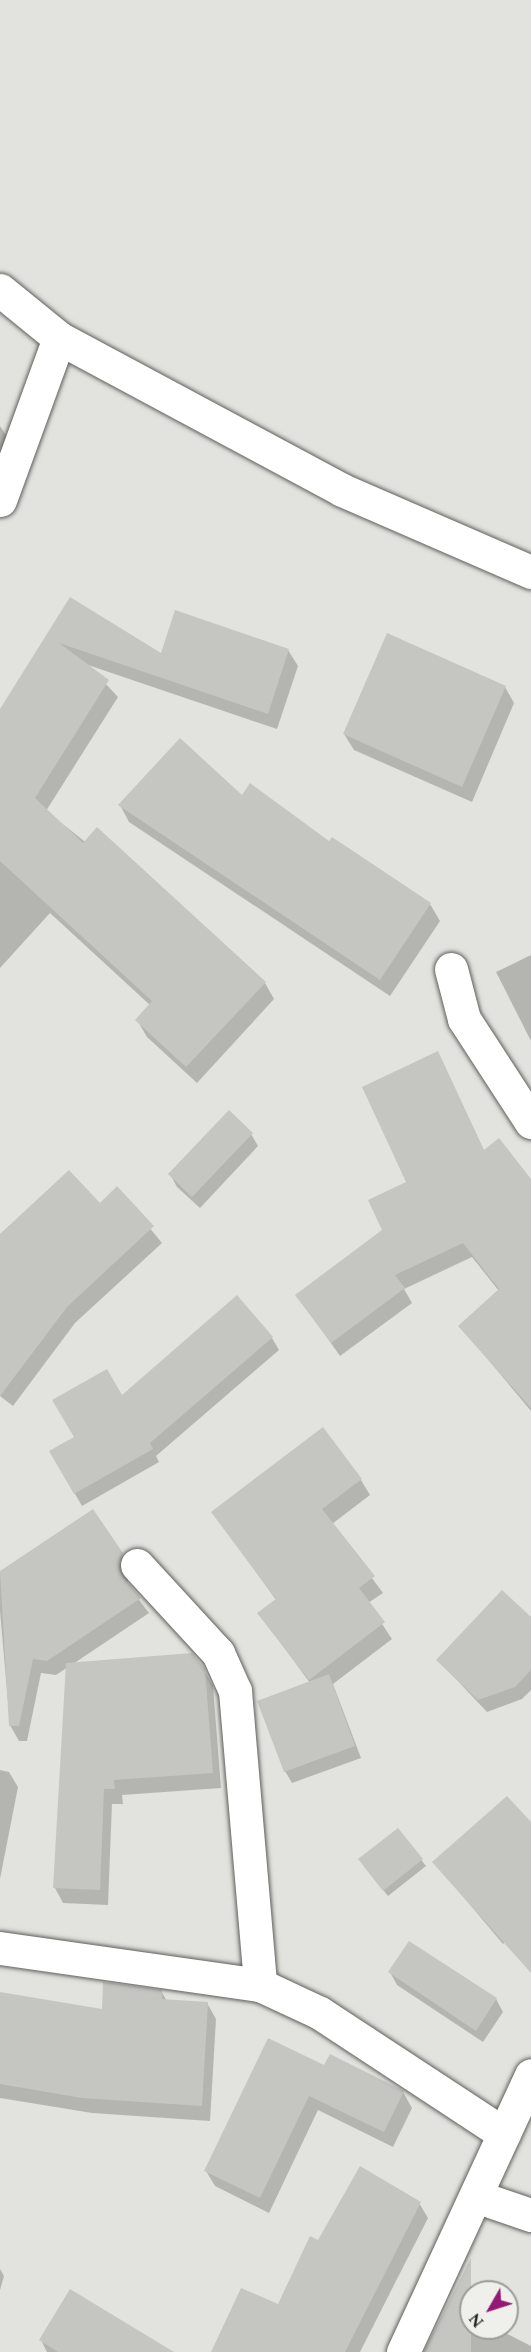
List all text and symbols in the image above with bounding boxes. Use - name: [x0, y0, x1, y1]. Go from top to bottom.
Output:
- north arrow: [459, 2280, 519, 2340]
- text: N: [463, 2307, 490, 2333]

